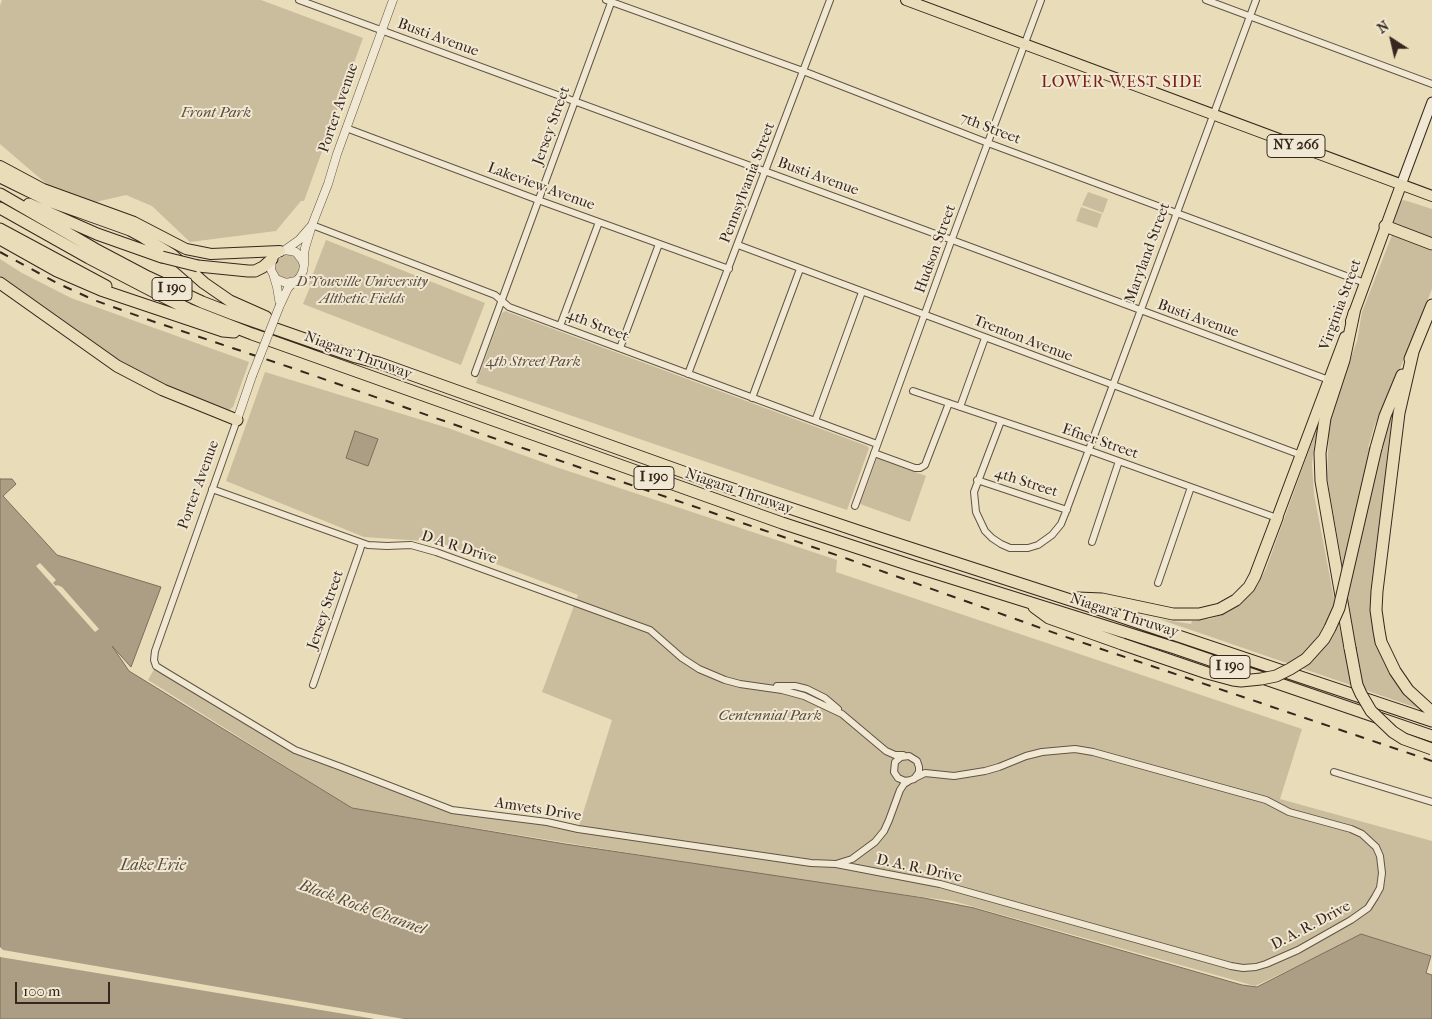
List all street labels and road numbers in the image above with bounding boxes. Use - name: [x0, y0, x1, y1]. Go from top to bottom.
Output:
- street label: Busti Avenue: [395, 15, 481, 61]
- street label: Porter Avenue: [315, 61, 363, 155]
- street label: Jersey Street: [529, 84, 575, 168]
- street label: 7th Street: [957, 109, 1023, 149]
- street label: Pennsylvania Street: [717, 120, 779, 246]
- road number: NY 266: [1267, 134, 1325, 158]
- street label: Busti Avenue: [775, 154, 861, 200]
- street label: Lakeview Avenue: [485, 159, 597, 215]
- street label: Maryland Street: [1121, 200, 1175, 306]
- street label: Hudson Street: [912, 202, 960, 296]
- street label: Virginia Street: [1316, 257, 1366, 353]
- road number: I 190: [152, 278, 192, 300]
- street label: Busti Avenue: [1155, 296, 1241, 342]
- street label: 4th Street: [563, 306, 631, 346]
- street label: Trenton Avenue: [971, 312, 1075, 366]
- street label: Niagara Thruway: [302, 328, 414, 384]
- street label: Efner Street: [1060, 421, 1140, 463]
- street label: Porter Avenue: [175, 438, 223, 532]
- street label: 4th Street: [992, 464, 1060, 502]
- street label: Niagara Thruway: [682, 465, 796, 519]
- road number: I 190: [634, 466, 674, 489]
- street label: D A R Drive: [419, 527, 499, 569]
- street label: Jersey Street: [304, 568, 348, 652]
- street label: Niagara Thruway: [1067, 590, 1181, 642]
- road number: I 190: [1210, 656, 1250, 679]
- street label: Amvets Drive: [493, 794, 583, 826]
- street label: D. A. R. Drive: [875, 851, 963, 887]
- street label: D. A. R. Drive: [1268, 898, 1354, 954]

